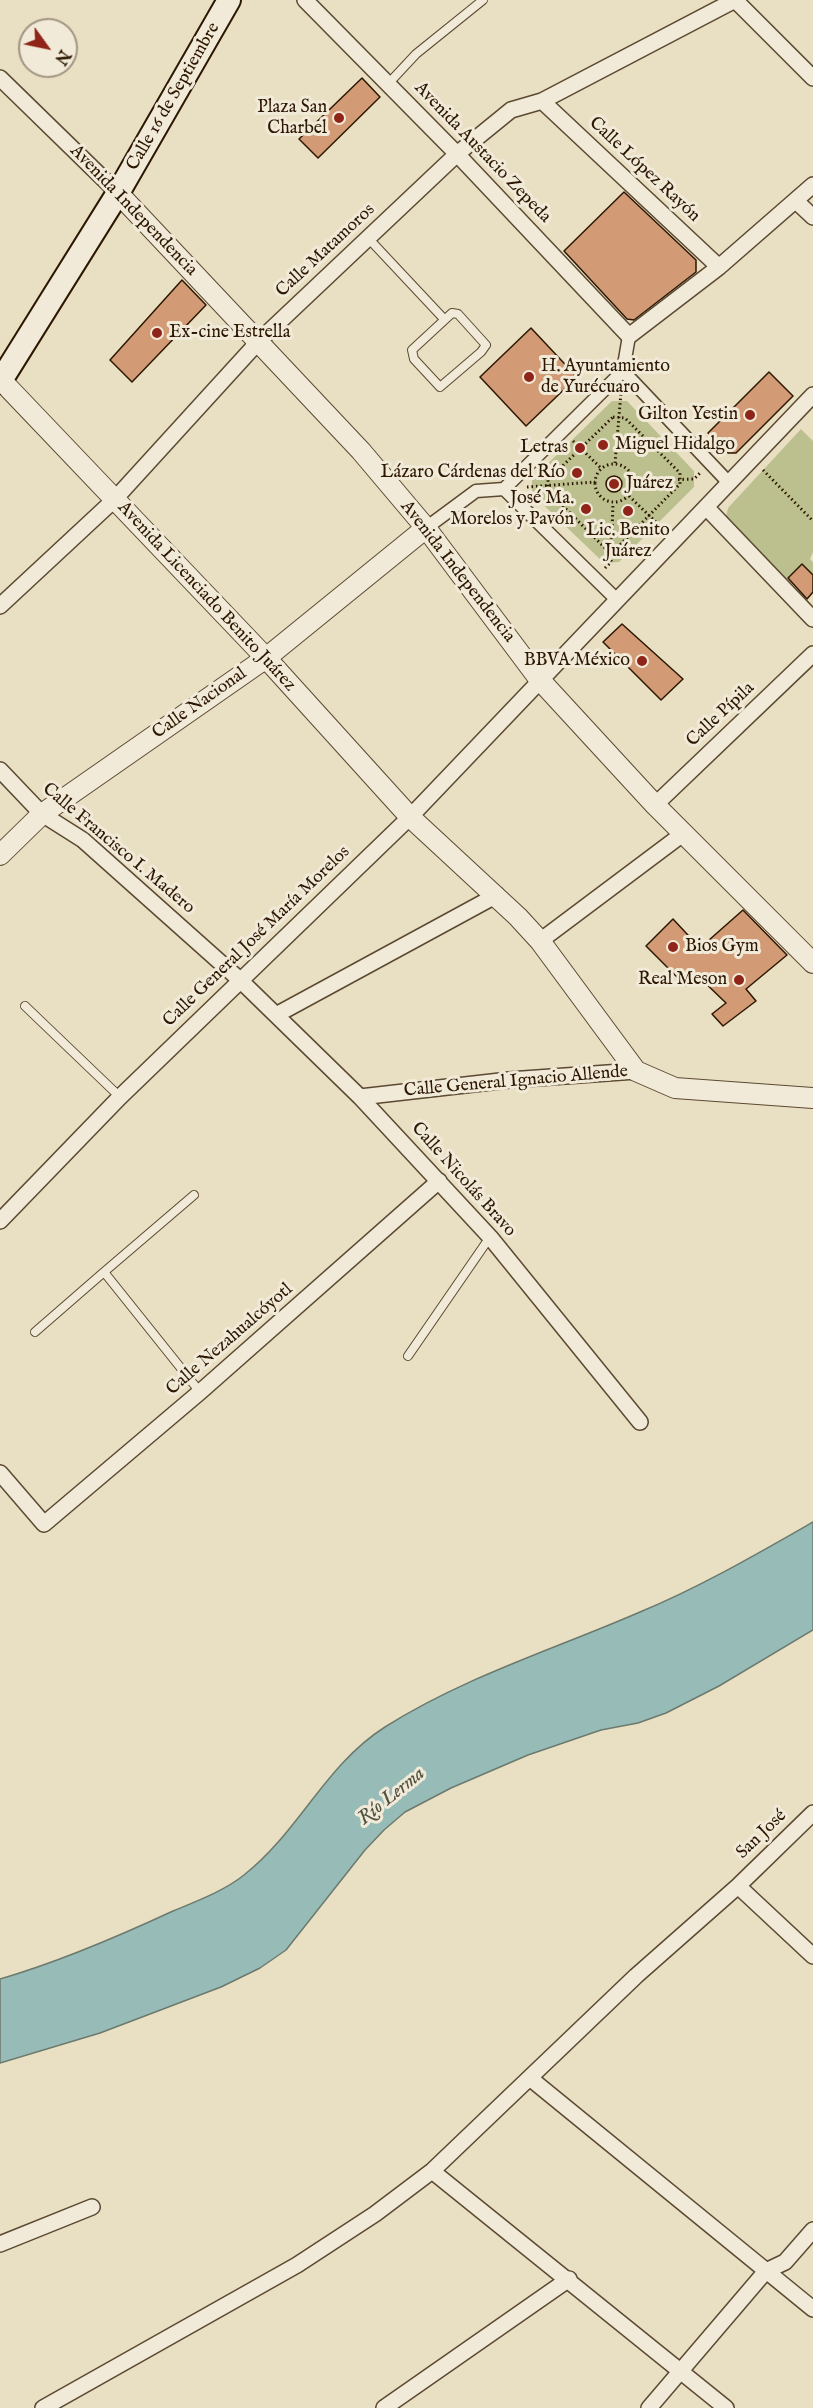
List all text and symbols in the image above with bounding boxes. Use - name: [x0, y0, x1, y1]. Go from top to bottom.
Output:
- north arrow: [18, 18, 78, 78]
- street label: Calle 16 de Septiembre: [123, 19, 225, 175]
- text: N: [49, 45, 74, 68]
- street label: Avenida Austacio Zepeda: [409, 78, 555, 228]
- place label: Plaza San Charbel: [257, 97, 327, 140]
- marker: Plaza San Charbel: [332, 111, 346, 125]
- street label: Calle López Rayón: [584, 113, 704, 227]
- street label: Avenida Independencia: [65, 141, 201, 281]
- street label: Calle Matamoros: [272, 200, 380, 302]
- place label: Ex-cine Estrella: [169, 322, 290, 344]
- marker: Ex-cine Estrella: [150, 326, 164, 340]
- place label: H. Ayuntamiento de Yurécuaro: [541, 356, 670, 398]
- marker: H. Ayuntamiento de Yurécuaro: [522, 370, 536, 384]
- place label: Gilton Yestin: [638, 404, 738, 426]
- marker: Gilton Yestin: [743, 408, 757, 422]
- place label: Miguel Hidalgo: [615, 434, 735, 456]
- place label: Letras: [520, 437, 568, 459]
- marker: Miguel Hidalgo: [596, 438, 610, 452]
- marker: Letras: [573, 441, 587, 455]
- place label: Lázaro Cárdenas del Río: [381, 462, 565, 484]
- marker: Lázaro Cárdenas del Río: [570, 466, 584, 480]
- place label: Juárez: [626, 473, 673, 495]
- marker: Juárez: [607, 477, 621, 491]
- place label: José Ma. Morelos y Pavón: [450, 488, 574, 530]
- street label: Avenida Independencia: [395, 497, 519, 647]
- street label: Avenida Licenciado Benito Juárez: [112, 498, 300, 696]
- marker: José Ma. Morelos y Pavón: [579, 502, 593, 516]
- marker: Lic. Benito Juárez: [621, 504, 635, 518]
- place label: Lic. Benito Juárez: [586, 520, 670, 562]
- place label: BBVA México: [524, 650, 630, 672]
- marker: BBVA México: [635, 654, 649, 668]
- street label: Calle Nacional: [149, 664, 251, 744]
- street label: Calle Pípila: [683, 678, 759, 752]
- street label: Calle Francisco I. Madero: [37, 779, 199, 919]
- street label: Calle General José María Morelos: [159, 842, 355, 1032]
- place label: Bios Gym: [685, 936, 759, 958]
- marker: Bios Gym: [666, 940, 680, 954]
- place label: Real Meson: [638, 969, 727, 991]
- marker: Real Meson: [732, 973, 746, 987]
- street label: Calle General Ignacio Allende: [403, 1061, 629, 1103]
- street label: Calle Nicolás Bravo: [406, 1118, 520, 1242]
- street label: Calle Nezahualcóyotl: [162, 1279, 298, 1401]
- water label: Río Lerma: [354, 1763, 430, 1831]
- street label: San José: [732, 1806, 792, 1864]

